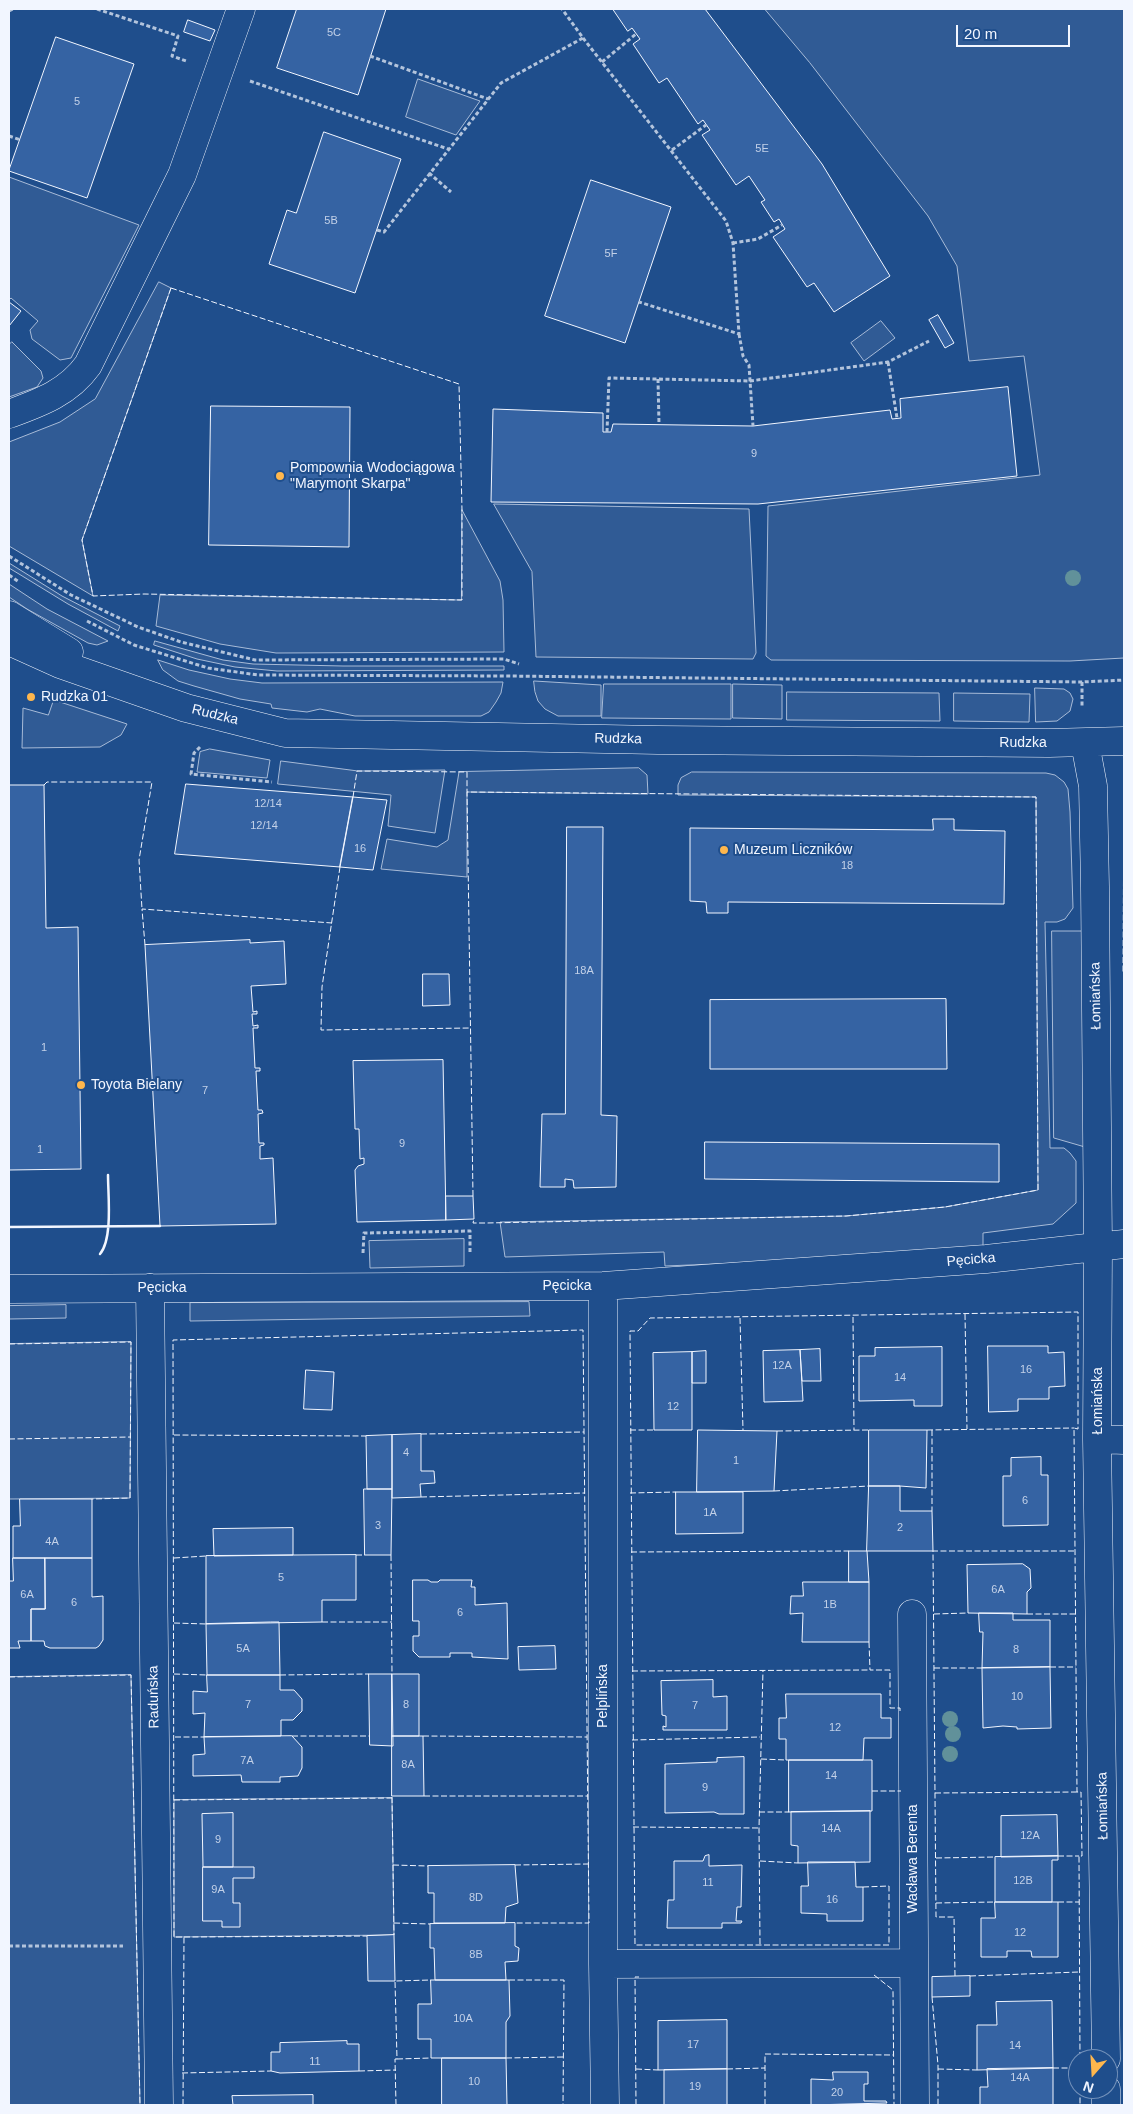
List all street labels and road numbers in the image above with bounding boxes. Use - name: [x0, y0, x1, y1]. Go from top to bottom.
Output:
- street label: Rudzka: [190, 701, 240, 729]
- street label: Rudzka: [594, 730, 642, 748]
- street label: Rudzka: [999, 735, 1047, 751]
- street label: Łomiańska: [1087, 962, 1105, 1030]
- street label: Pęcicka: [946, 1249, 996, 1271]
- street label: Pęcicka: [542, 1278, 592, 1294]
- street label: Pęcicka: [137, 1280, 187, 1296]
- street label: Łomiańska: [1090, 1367, 1106, 1435]
- street label: Pelplińska: [595, 1664, 611, 1728]
- street label: Raduńska: [145, 1665, 163, 1729]
- street label: Łomiańska: [1094, 1772, 1112, 1840]
- street label: Wacława Berenta: [905, 1804, 921, 1914]

